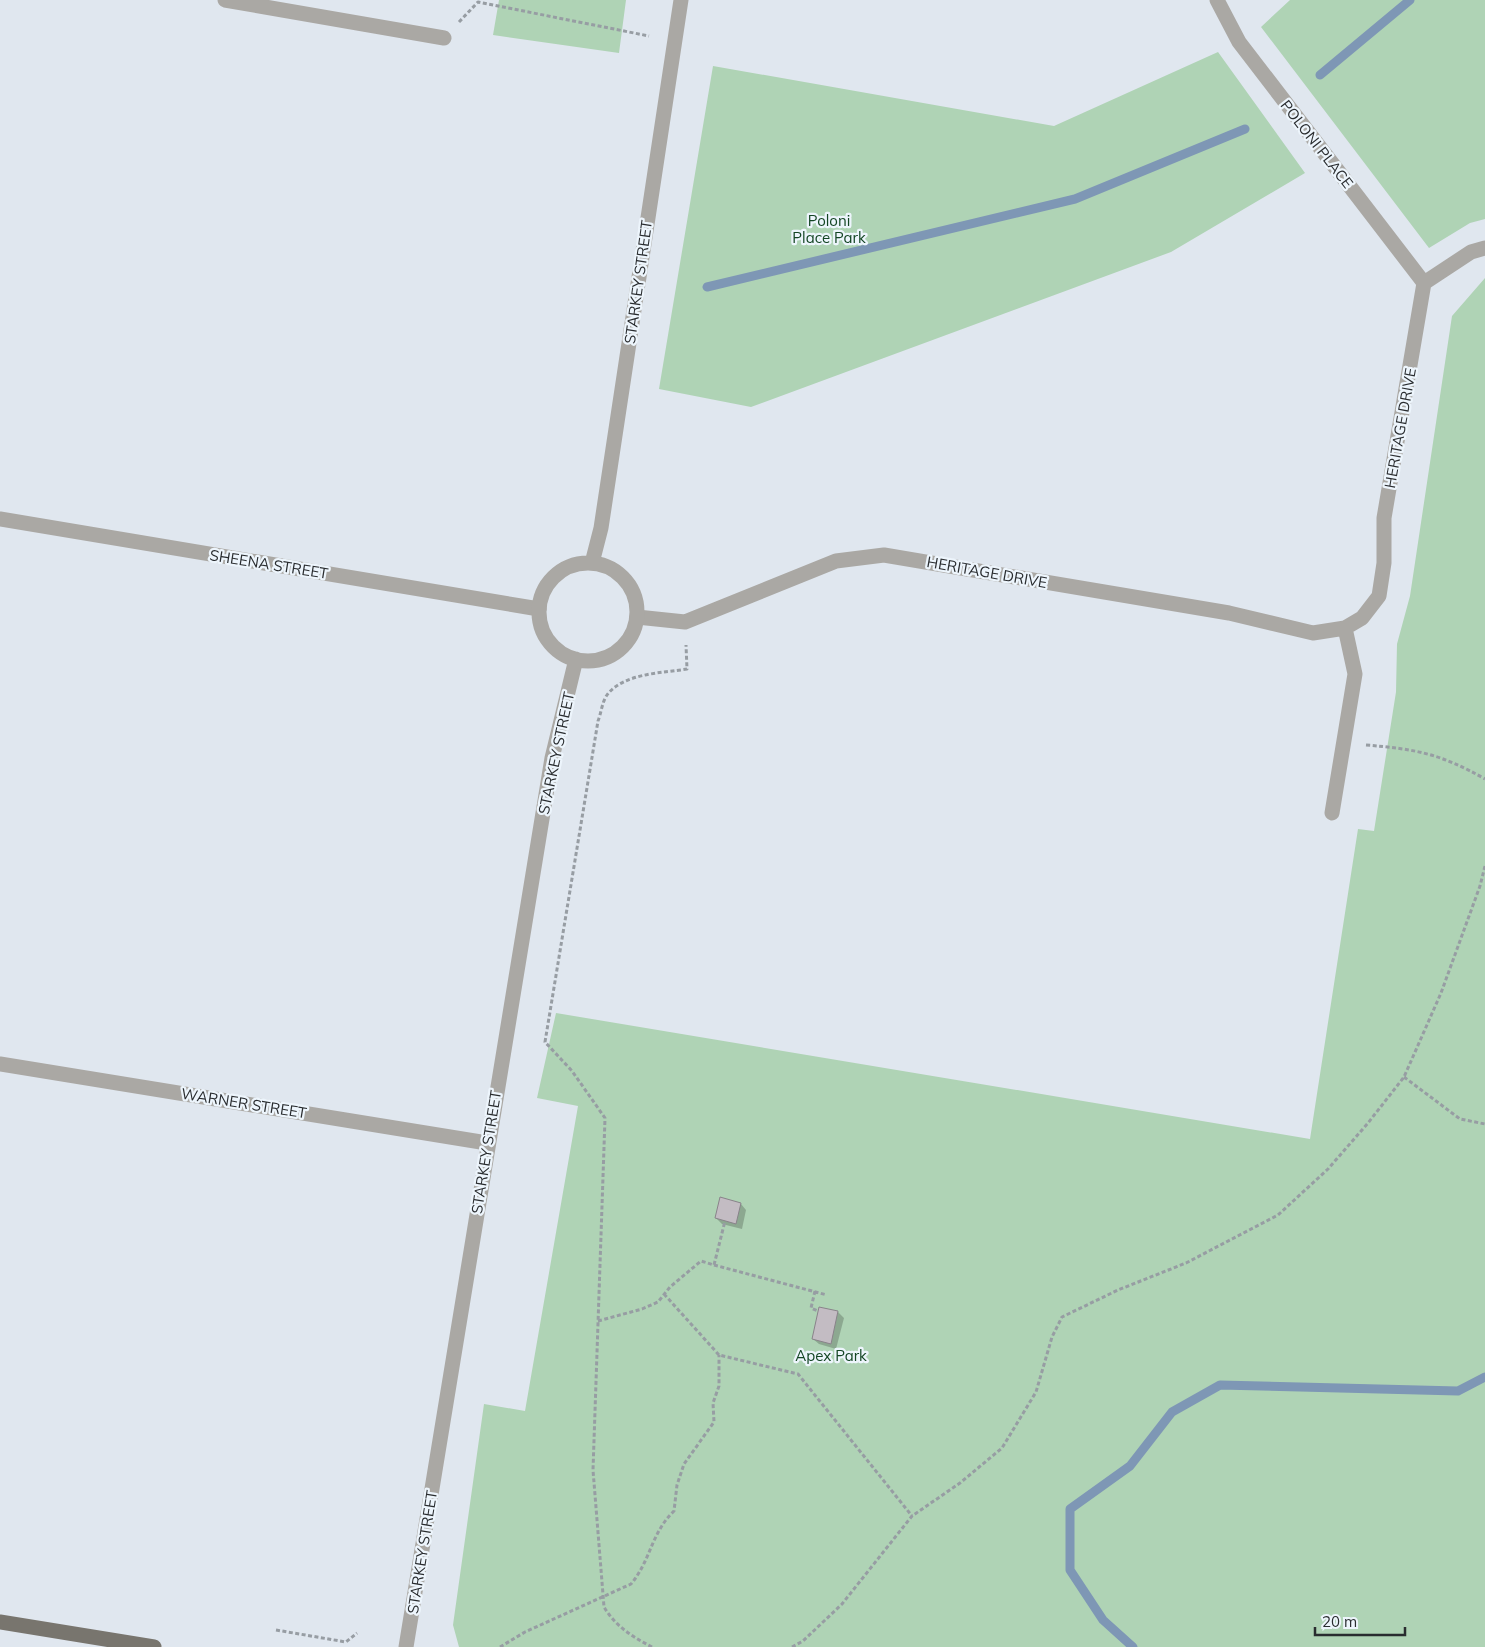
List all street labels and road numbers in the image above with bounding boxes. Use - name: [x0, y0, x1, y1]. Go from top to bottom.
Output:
- street label: POLONI PLACE: [1277, 96, 1358, 192]
- street label: STARKEY STREET: [620, 219, 656, 345]
- street label: HERITAGE DRIVE: [1380, 366, 1420, 490]
- street label: SHEENA STREET: [208, 545, 330, 583]
- street label: HERITAGE DRIVE: [925, 552, 1049, 592]
- street label: STARKEY STREET: [534, 690, 578, 816]
- street label: WARNER STREET: [180, 1084, 308, 1122]
- street label: STARKEY STREET: [467, 1089, 505, 1215]
- street label: STARKEY STREET: [403, 1489, 441, 1615]

